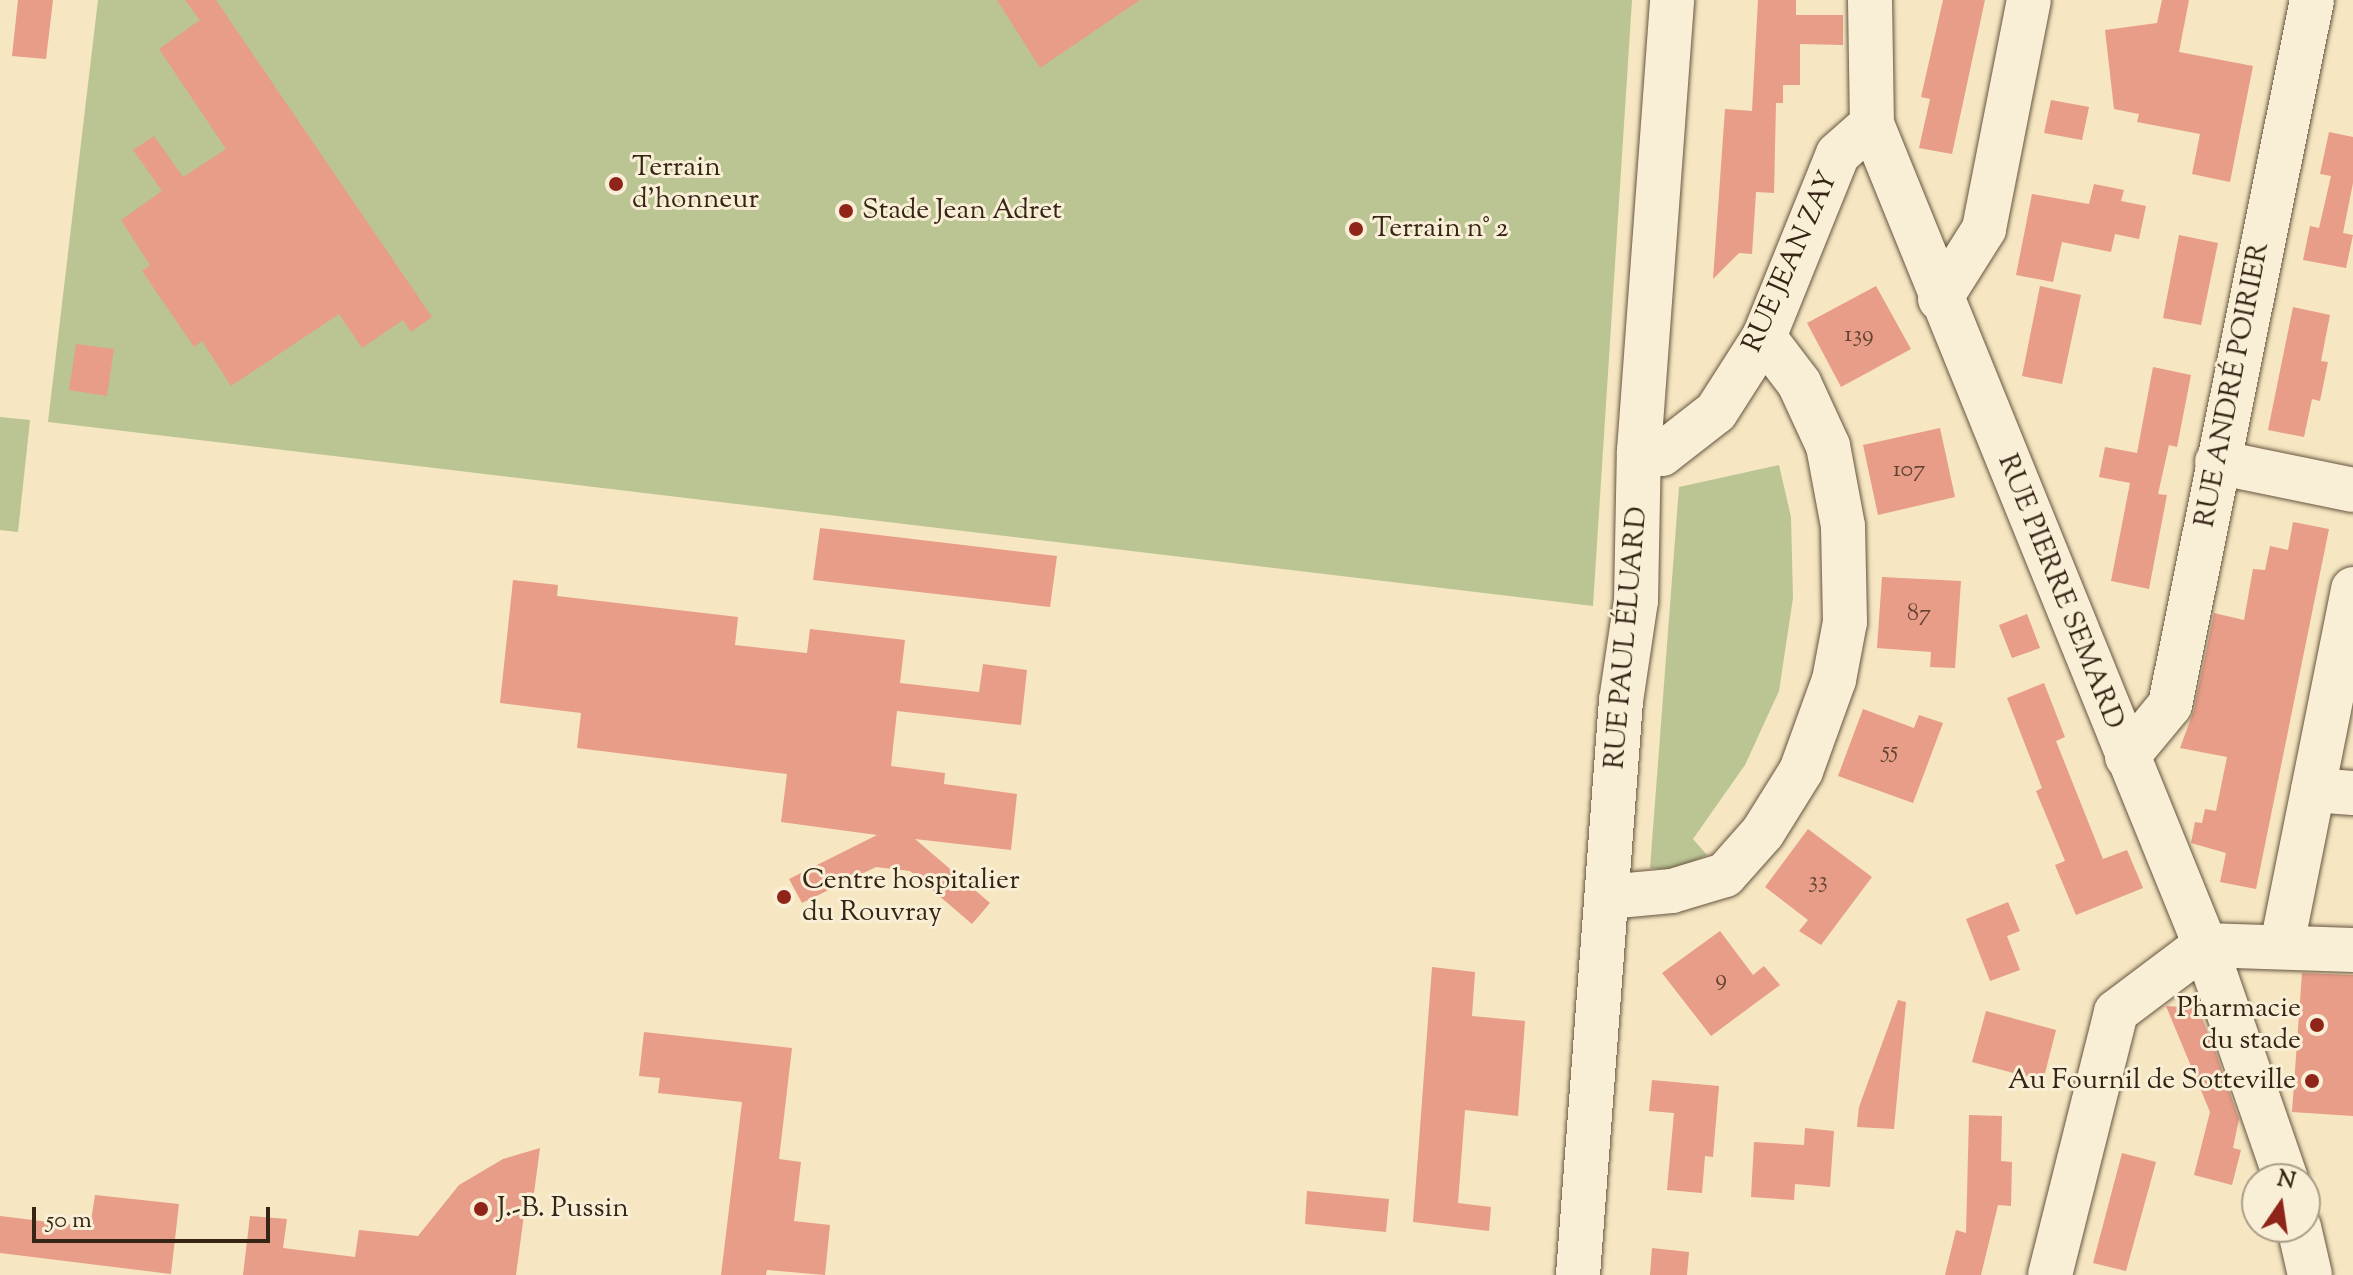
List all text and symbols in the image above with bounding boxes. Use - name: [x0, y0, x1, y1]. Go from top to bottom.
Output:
- place label: Terrain d'honneur: [632, 151, 759, 217]
- street label: RUE JEAN ZAY: [1736, 166, 1846, 358]
- marker: Terrain d'honneur: [607, 175, 625, 193]
- place label: Stade Jean Adret: [862, 194, 1062, 228]
- marker: Stade Jean Adret: [837, 202, 855, 220]
- place label: Terrain n° 2: [1372, 212, 1509, 246]
- marker: Terrain n° 2: [1347, 220, 1365, 238]
- street label: RUE ANDRÉ POIRIER: [2189, 240, 2277, 530]
- house number: 139: [1844, 322, 1874, 350]
- street label: RUE PIERRE SEMARD: [1989, 450, 2131, 734]
- house number: 107: [1893, 457, 1925, 485]
- street label: RUE PAUL ÉLUARD: [1599, 505, 1655, 771]
- house number: 87: [1907, 601, 1931, 629]
- house number: 55: [1882, 738, 1898, 766]
- place label: Centre hospitalier du Rouvray: [802, 864, 1020, 930]
- house number: 33: [1808, 868, 1828, 896]
- marker: Centre hospitalier du Rouvray: [773, 886, 795, 908]
- house number: 9: [1715, 966, 1727, 994]
- place label: Pharmacie du stade: [2177, 992, 2301, 1058]
- marker: Pharmacie du stade: [2308, 1016, 2326, 1034]
- place label: Au Fournil de Sotteville: [2008, 1064, 2296, 1098]
- marker: Au Fournil de Sotteville: [2303, 1072, 2321, 1090]
- north arrow: [2241, 1163, 2321, 1243]
- text: N: [2274, 1164, 2298, 1199]
- scale bar: [36, 1191, 274, 1241]
- place label: J.-B. Pussin: [497, 1192, 629, 1226]
- marker: J.-B. Pussin: [472, 1200, 490, 1218]
- text: 50 m: [46, 1204, 92, 1238]

